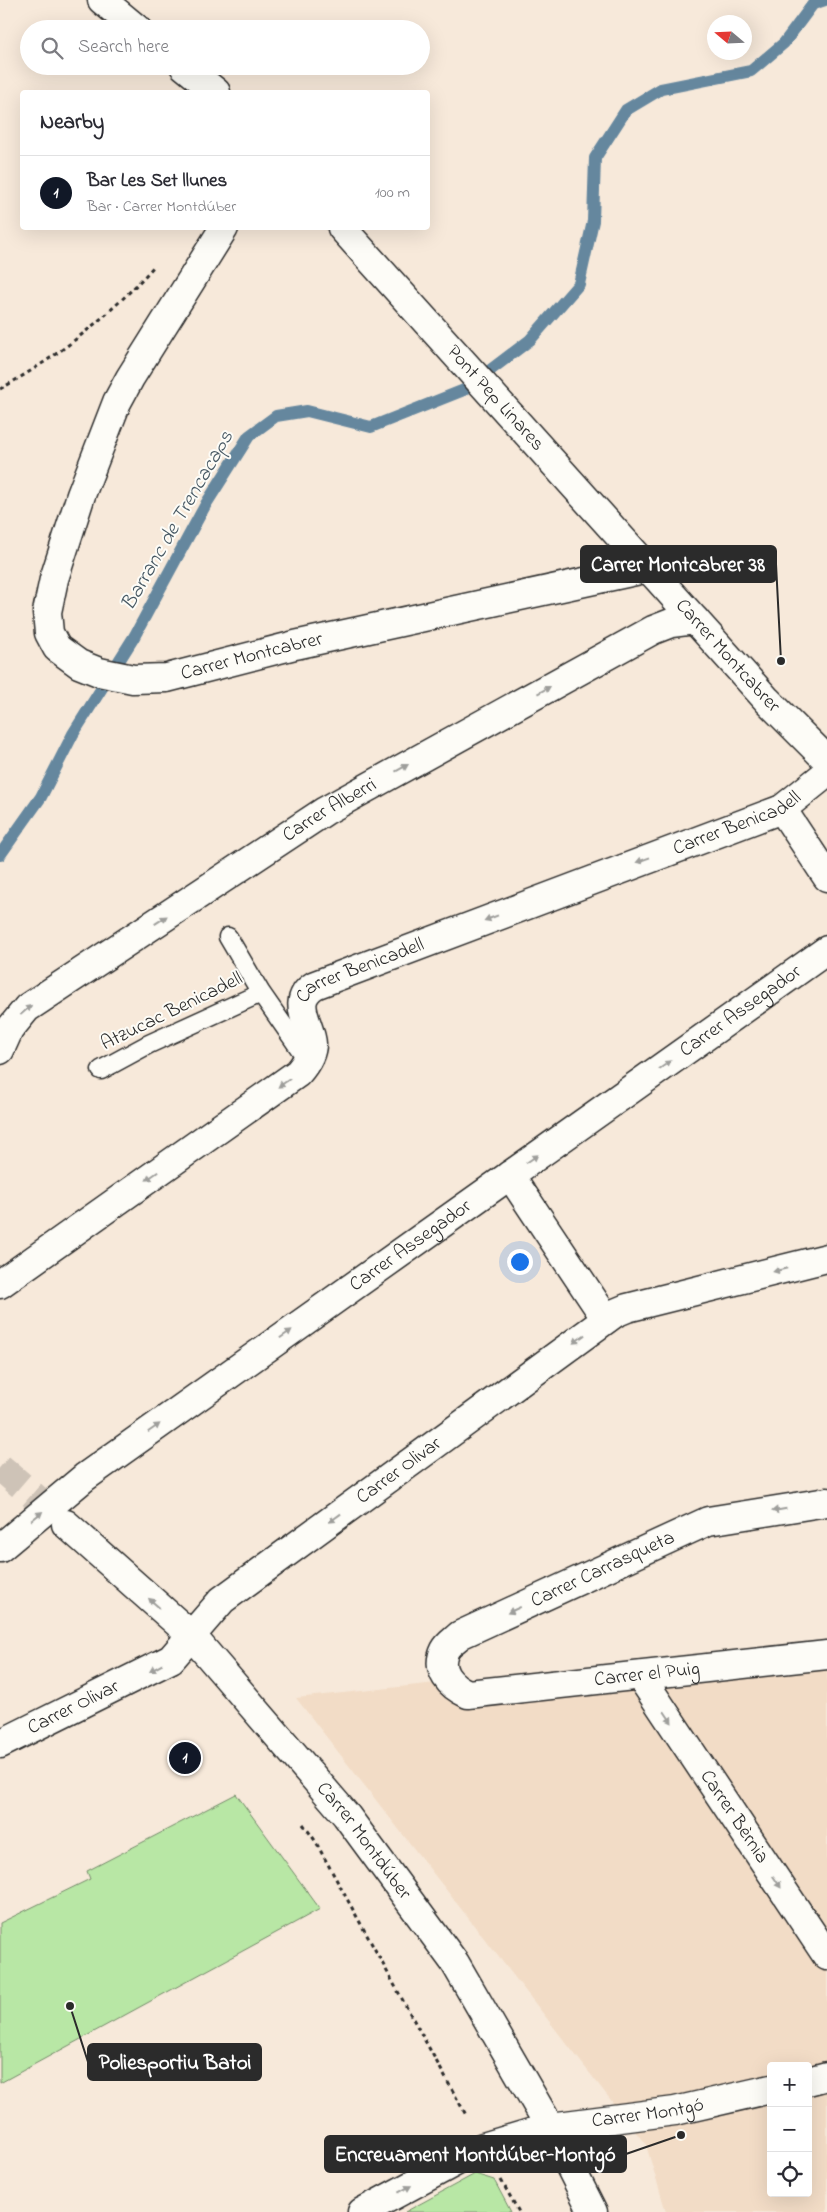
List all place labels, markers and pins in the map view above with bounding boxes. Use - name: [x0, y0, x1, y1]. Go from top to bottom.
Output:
- callout: Carrer Montcabrer 38: [581, 546, 776, 582]
- pin: 1: [169, 1739, 201, 1777]
- callout: Poliesportiu Batoi: [88, 2044, 261, 2080]
- callout: Encreuament Montdúber-Montgó: [325, 2136, 626, 2172]

